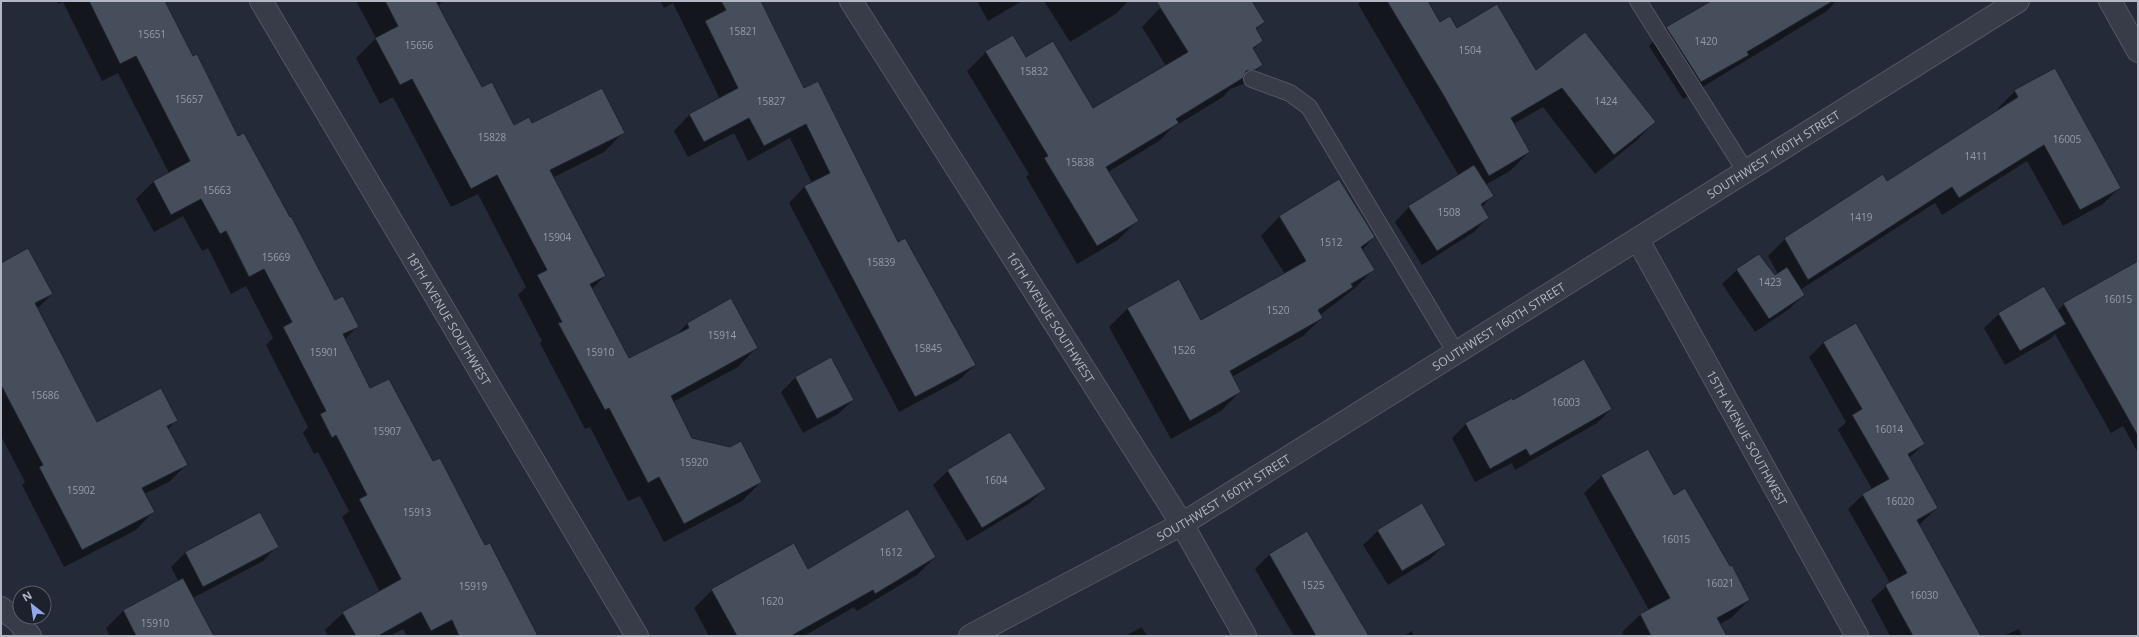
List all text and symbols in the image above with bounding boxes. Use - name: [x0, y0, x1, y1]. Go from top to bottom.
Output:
- house number: 15821: [729, 24, 757, 38]
- house number: 15651: [138, 27, 166, 41]
- house number: 1420: [1695, 34, 1718, 48]
- house number: 15656: [405, 38, 434, 52]
- house number: 1504: [1459, 43, 1482, 57]
- house number: 15832: [1020, 64, 1049, 78]
- house number: 15657: [175, 92, 204, 106]
- house number: 15827: [757, 94, 786, 108]
- house number: 1424: [1595, 94, 1618, 108]
- street label: SOUTHWEST 160TH STREET: [1703, 106, 1843, 202]
- house number: 15828: [478, 130, 507, 144]
- house number: 16005: [2053, 132, 2082, 146]
- house number: 1411: [1965, 149, 1987, 163]
- house number: 15838: [1066, 155, 1095, 169]
- house number: 15663: [203, 183, 232, 197]
- house number: 1508: [1438, 205, 1461, 219]
- house number: 1419: [1850, 210, 1873, 224]
- house number: 15904: [543, 230, 572, 244]
- house number: 1512: [1320, 235, 1343, 249]
- street label: 16TH AVENUE SOUTHWEST: [1003, 248, 1099, 386]
- street label: 18TH AVENUE SOUTHWEST: [403, 249, 495, 389]
- house number: 15669: [262, 250, 291, 264]
- house number: 15839: [867, 255, 896, 269]
- house number: 1423: [1759, 275, 1782, 289]
- street label: SOUTHWEST 160TH STREET: [1429, 278, 1569, 374]
- house number: 16015: [2104, 292, 2133, 306]
- house number: 1520: [1267, 303, 1290, 317]
- house number: 15914: [708, 328, 737, 342]
- house number: 15845: [914, 341, 943, 355]
- house number: 1526: [1173, 343, 1196, 357]
- house number: 15901: [310, 345, 338, 359]
- house number: 15910: [586, 345, 615, 359]
- street label: 15TH AVENUE SOUTHWEST: [1703, 367, 1792, 509]
- house number: 15686: [31, 388, 60, 402]
- house number: 16003: [1552, 395, 1581, 409]
- house number: 16014: [1875, 422, 1904, 436]
- house number: 15907: [373, 424, 402, 438]
- street label: SOUTHWEST 160TH STREET: [1153, 450, 1294, 544]
- house number: 15920: [680, 455, 709, 469]
- house number: 1604: [985, 473, 1008, 487]
- house number: 15902: [67, 483, 96, 497]
- house number: 16020: [1886, 494, 1915, 508]
- house number: 15913: [403, 505, 432, 519]
- house number: 16015: [1662, 532, 1691, 546]
- house number: 1612: [880, 545, 903, 559]
- house number: 16021: [1706, 576, 1734, 590]
- house number: 1525: [1302, 578, 1325, 592]
- house number: 15919: [459, 579, 488, 593]
- north arrow: [12, 585, 52, 625]
- text: N: [19, 587, 34, 605]
- house number: 16030: [1910, 588, 1939, 602]
- house number: 1620: [761, 594, 784, 608]
- house number: 15910: [141, 616, 170, 630]

